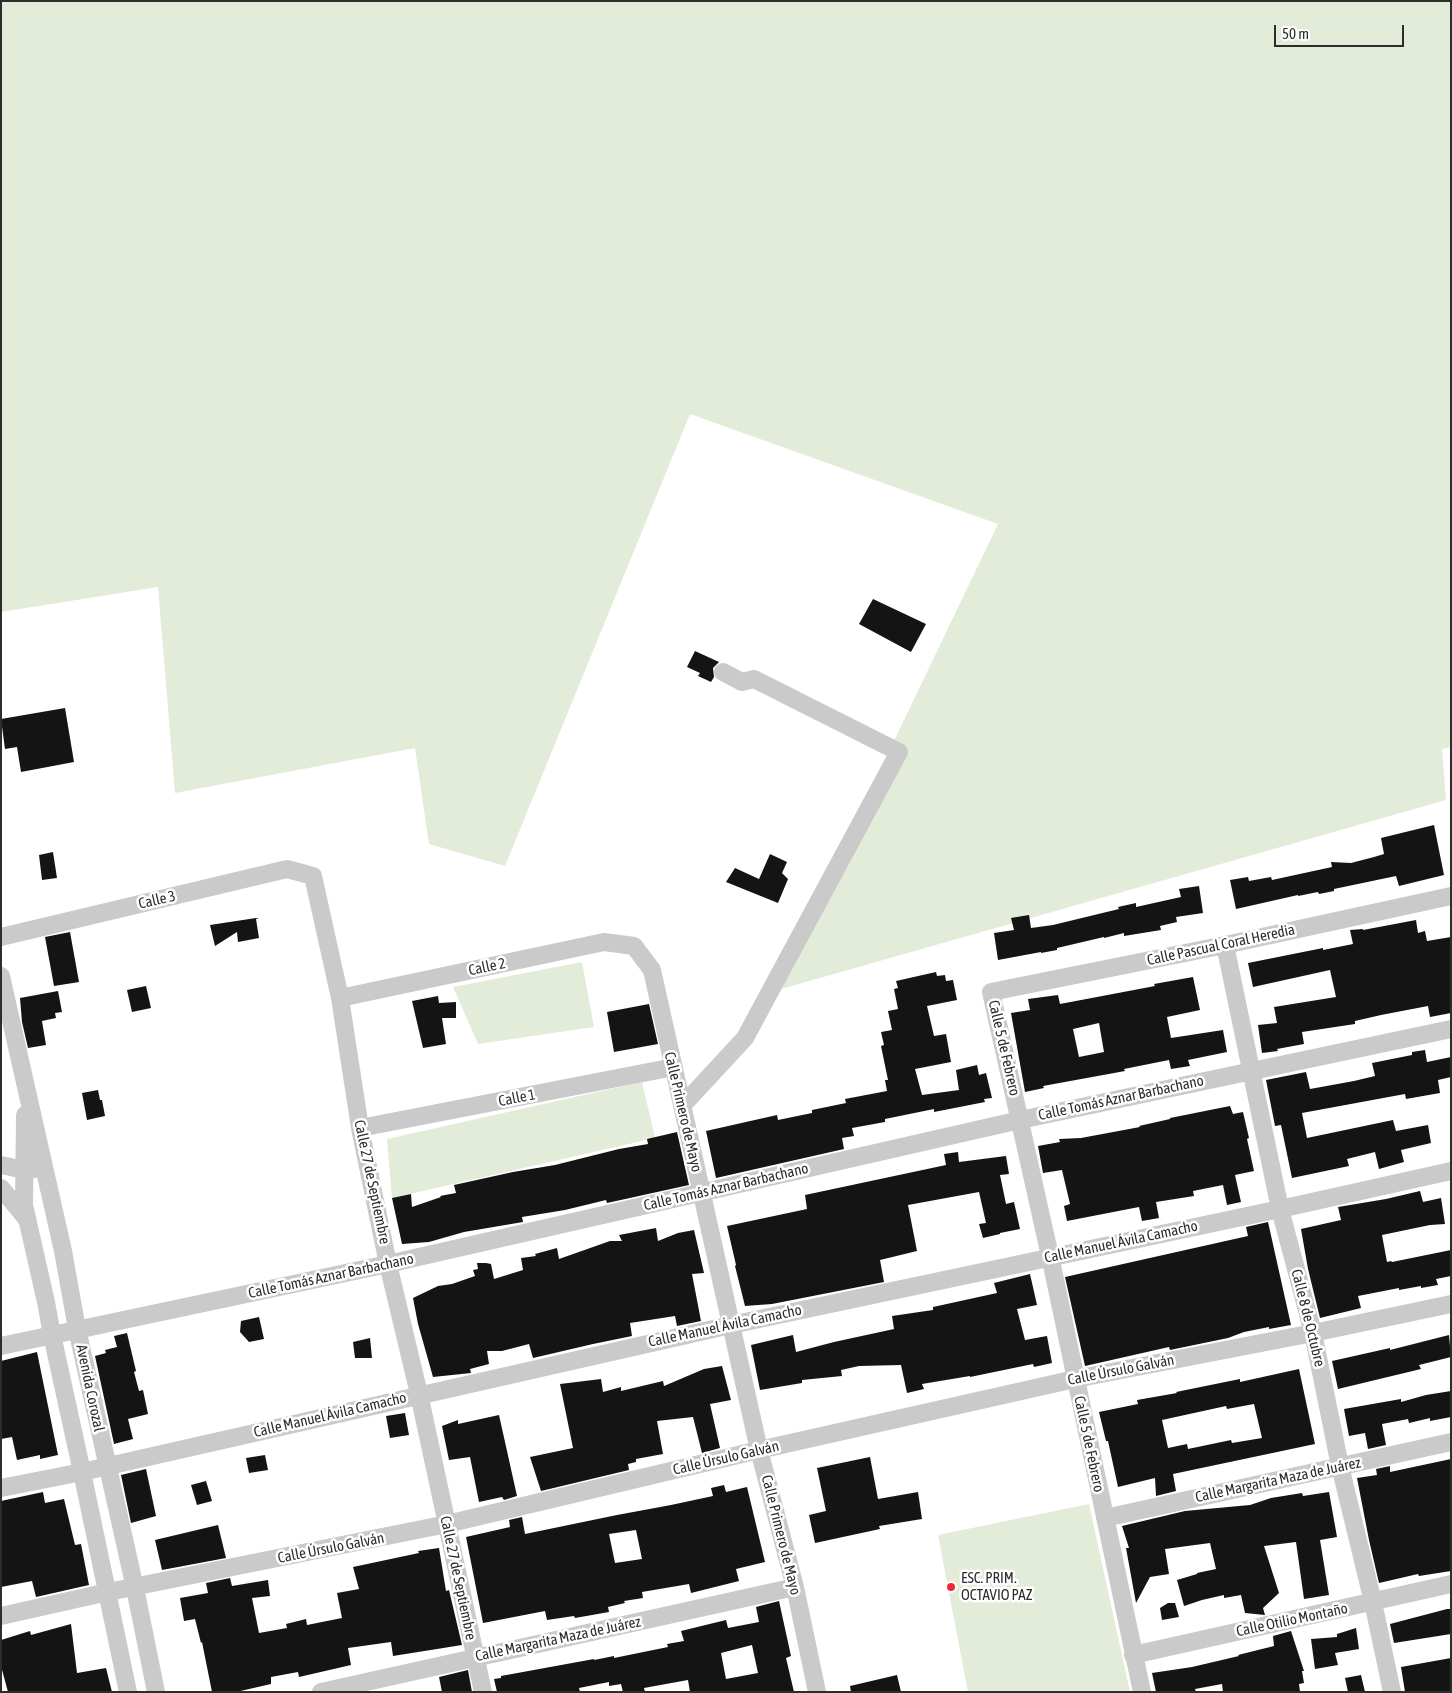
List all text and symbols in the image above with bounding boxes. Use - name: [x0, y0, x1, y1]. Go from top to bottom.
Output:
- scale bar: [1277, 15, 1407, 47]
- text: 50 m: [1282, 25, 1309, 42]
- street label: Calle 3: [137, 887, 177, 913]
- street label: Calle Pascual Coral Heredia: [1145, 921, 1297, 969]
- street label: Calle 2: [467, 954, 507, 980]
- street label: Calle 5 de Febrero: [984, 998, 1024, 1098]
- street label: Calle Primero de Mayo: [660, 1050, 706, 1174]
- street label: Calle Tomás Aznar Barbachano: [1037, 1072, 1205, 1124]
- street label: Calle 1: [497, 1086, 537, 1110]
- street label: Calle 27 de Septiembre: [350, 1118, 394, 1246]
- street label: Calle Tomás Aznar Barbachano: [642, 1159, 810, 1215]
- street label: Calle Manuel Ávila Camacho: [1043, 1217, 1199, 1267]
- street label: Calle Tomás Aznar Barbachano: [247, 1250, 415, 1302]
- street label: Calle 8 de Octubre: [1287, 1267, 1329, 1369]
- street label: Calle Manuel Ávila Camacho: [647, 1301, 803, 1351]
- street label: Avenida Corozal: [72, 1343, 108, 1433]
- street label: Calle Úrsulo Galván: [1066, 1351, 1176, 1389]
- street label: Calle Manuel Ávila Camacho: [252, 1389, 408, 1441]
- street label: Calle 5 de Febrero: [1070, 1394, 1108, 1494]
- street label: Calle Úrsulo Galván: [671, 1437, 781, 1479]
- street label: Calle Margarita Maza de Juárez: [1194, 1454, 1362, 1506]
- street label: Calle Primero de Mayo: [757, 1473, 805, 1597]
- street label: Calle 27 de Septiembre: [436, 1514, 480, 1642]
- street label: Calle Úrsulo Galván: [276, 1529, 386, 1567]
- place label: ESC. PRIM. OCTAVIO PAZ: [961, 1569, 1032, 1604]
- marker: ESC. PRIM. OCTAVIO PAZ: [945, 1581, 957, 1593]
- street label: Calle Otilio Montaño: [1235, 1599, 1349, 1641]
- street label: Calle Margarita Maza de Juárez: [474, 1613, 642, 1665]

